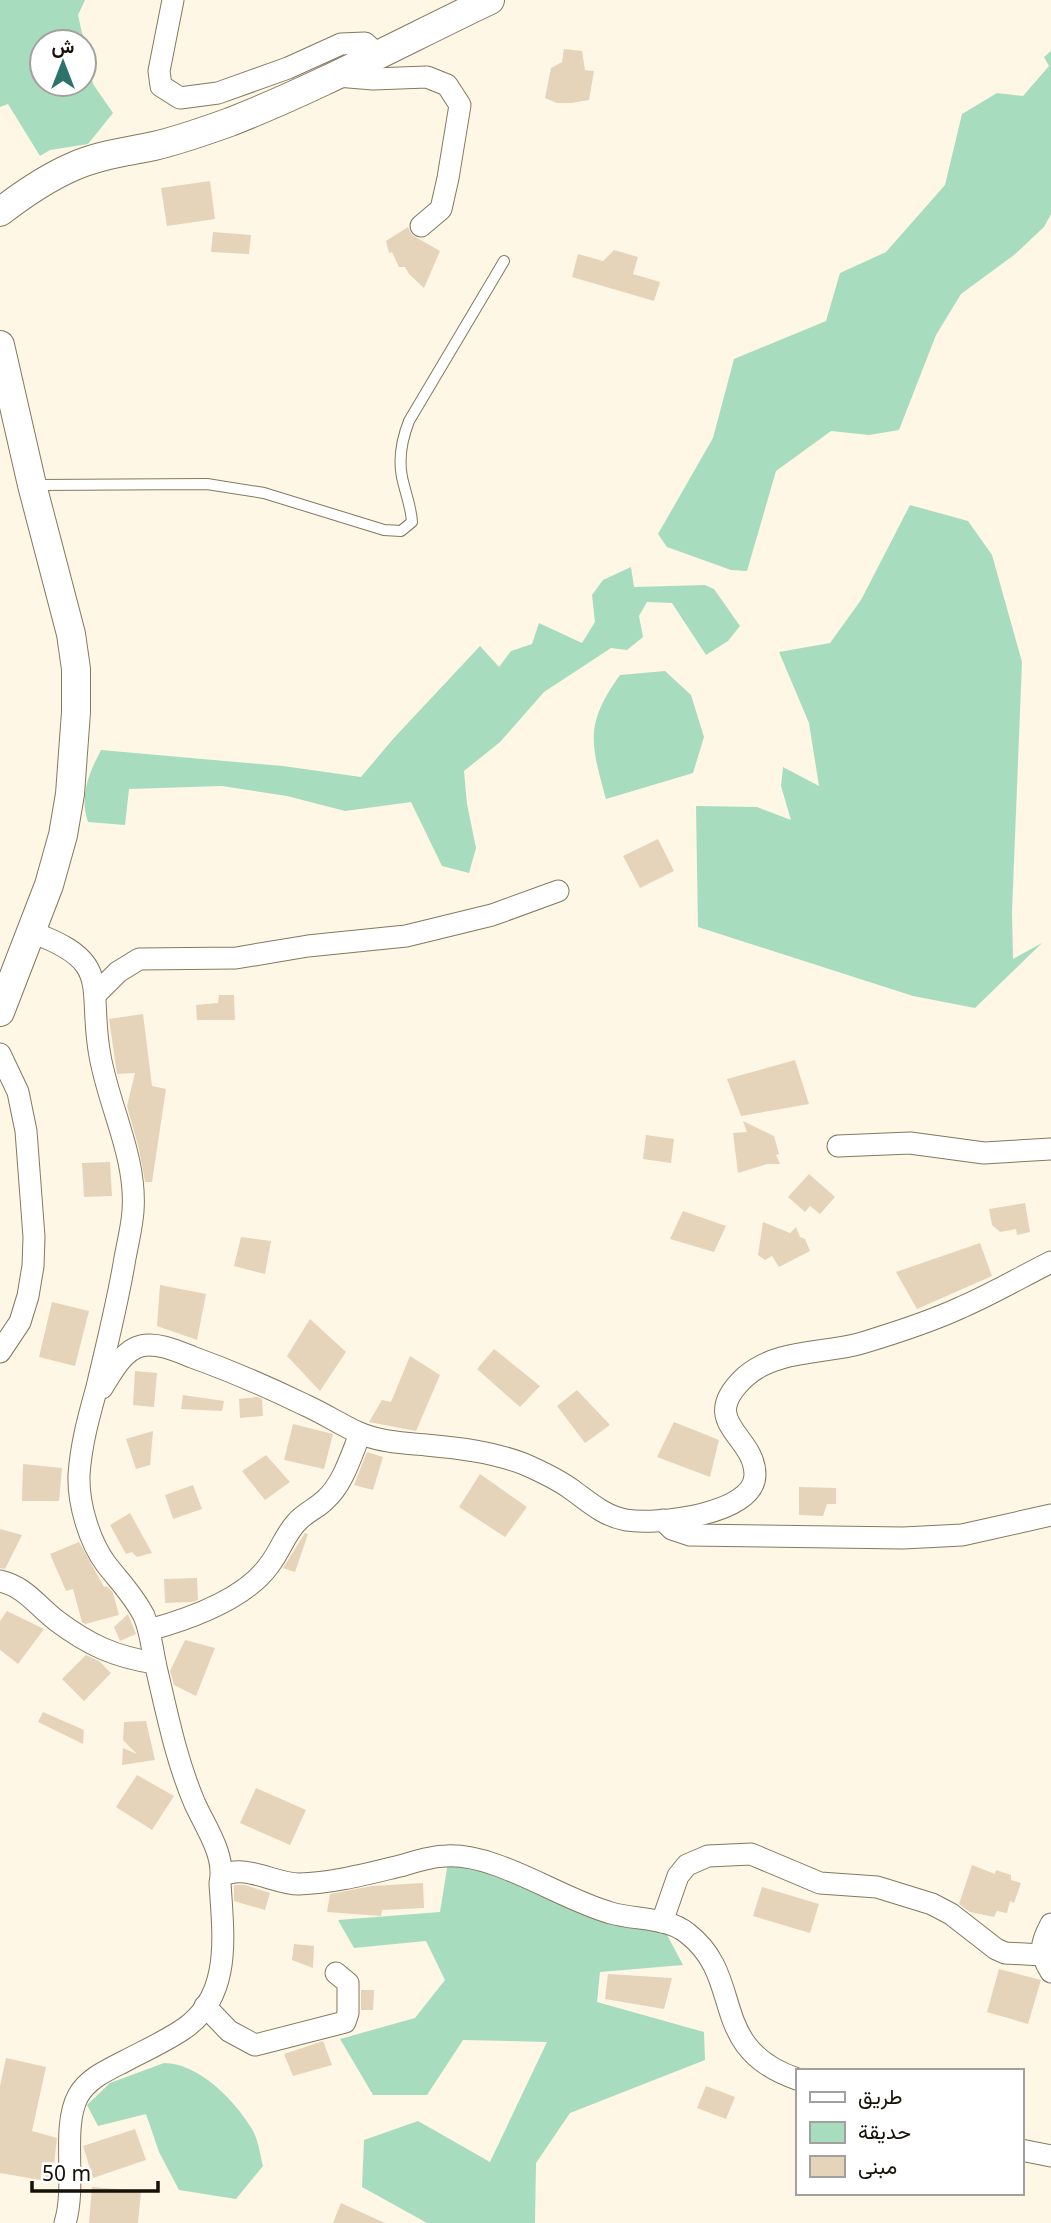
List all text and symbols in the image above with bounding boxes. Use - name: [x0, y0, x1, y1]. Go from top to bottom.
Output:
- north arrow: [28, 28, 98, 98]
- text: ش: [52, 33, 75, 59]
- legend: [796, 2069, 1023, 2195]
- text: طريق: [858, 2082, 903, 2110]
- text: حديقة: [858, 2117, 911, 2145]
- scale bar: [32, 2150, 158, 2194]
- text: مبنى: [858, 2152, 897, 2180]
- text: 50 m: [42, 2159, 91, 2187]

